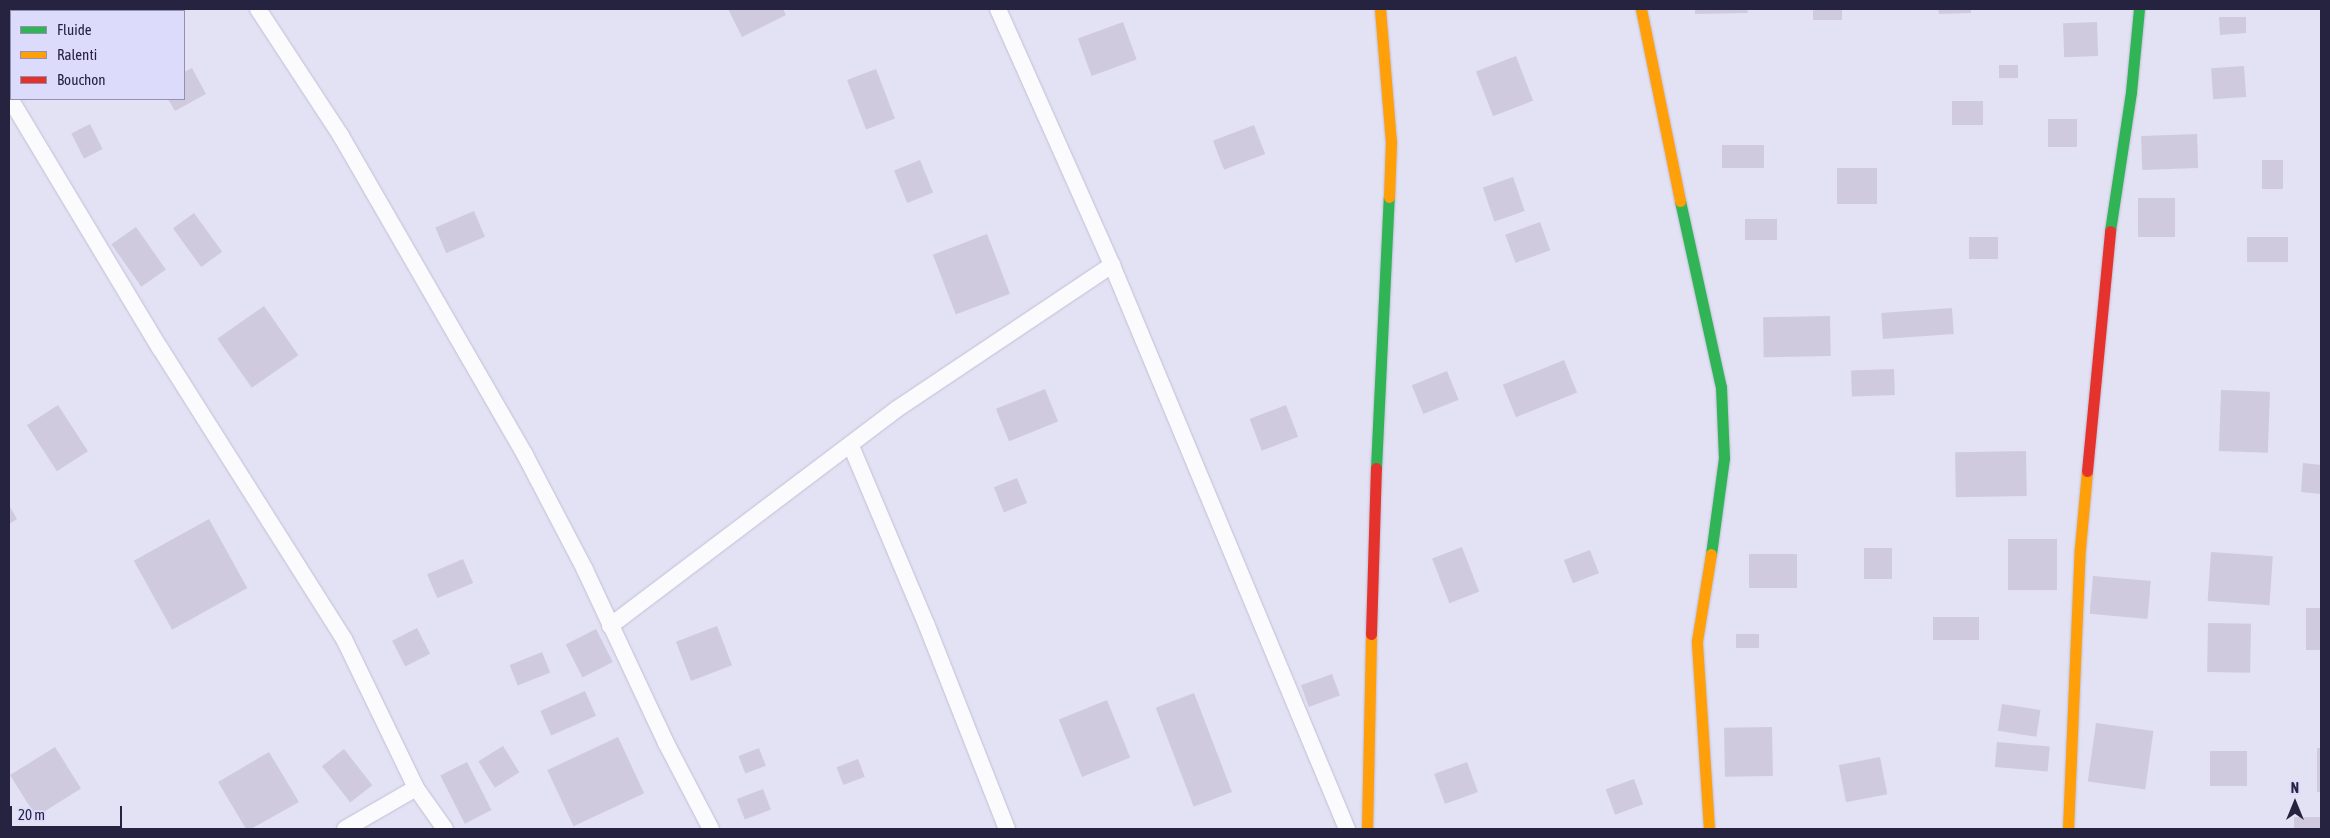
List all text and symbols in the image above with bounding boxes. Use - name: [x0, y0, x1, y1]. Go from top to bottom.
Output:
- legend: [10, 10, 185, 100]
- text: Fluide: [57, 21, 92, 38]
- text: Ralenti: [57, 46, 97, 63]
- text: Bouchon: [57, 71, 106, 88]
- north arrow: [2270, 778, 2320, 828]
- text: N: [2291, 780, 2299, 796]
- scale bar: [12, 796, 125, 828]
- text: 20 m: [18, 806, 45, 823]

